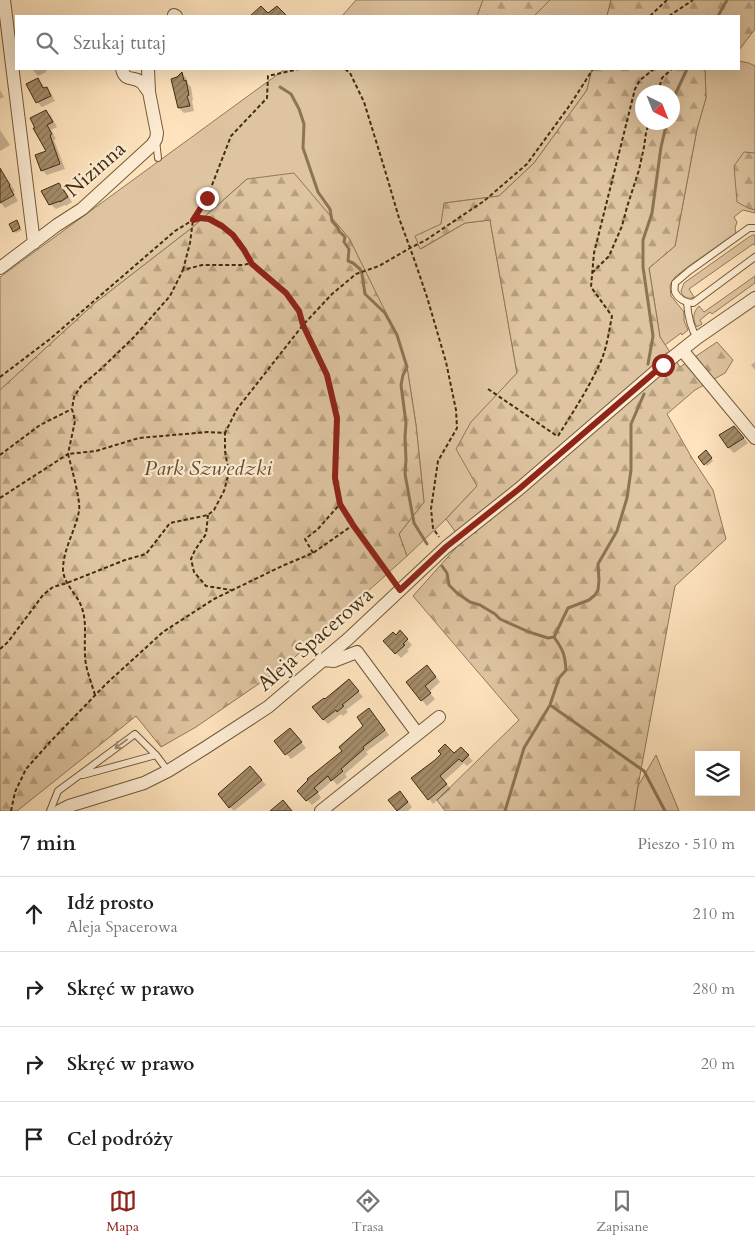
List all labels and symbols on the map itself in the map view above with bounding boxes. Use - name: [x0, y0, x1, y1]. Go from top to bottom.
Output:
- north arrow: [635, 85, 680, 130]
- street label: Nizinna: [59, 135, 132, 204]
- route end: [196, 187, 219, 210]
- route start: [652, 354, 675, 377]
- park label: Park Szwedzki: [144, 454, 272, 483]
- street label: Aleja Spacerowa: [251, 581, 380, 698]
- one-way arrow: [114, 739, 128, 749]

